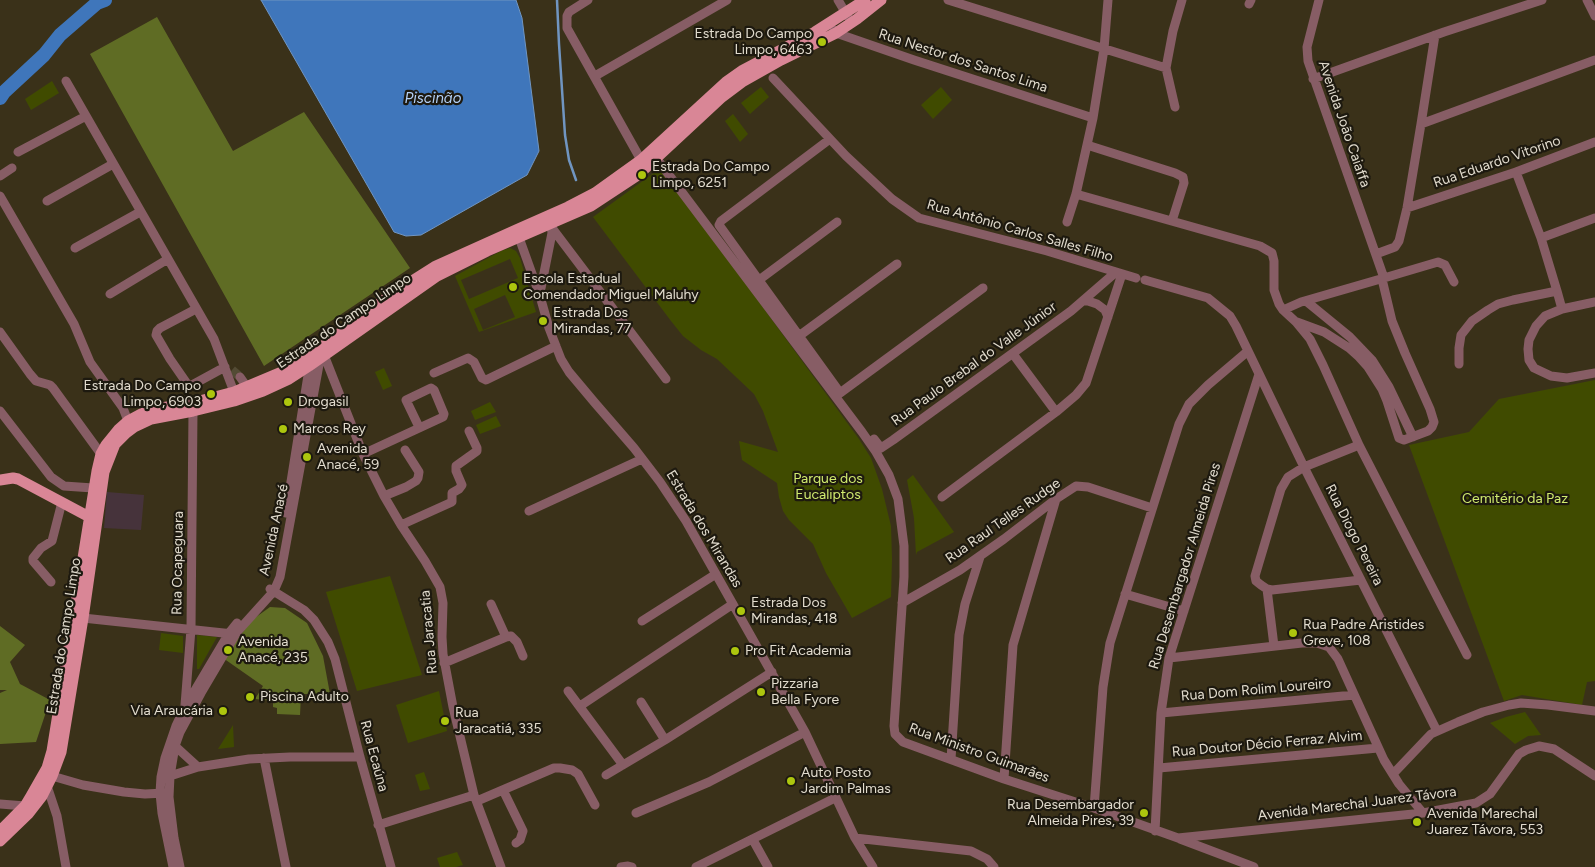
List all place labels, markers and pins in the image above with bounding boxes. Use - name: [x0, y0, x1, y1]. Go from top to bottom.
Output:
- place label: Estrada Do Campo Limpo, 6463: [694, 26, 812, 58]
- marker: Estrada Do Campo Limpo, 6463: [816, 36, 828, 48]
- place label: Estrada Do Campo Limpo, 6251: [652, 159, 770, 192]
- marker: Estrada Do Campo Limpo, 6251: [636, 169, 648, 181]
- place label: Escola Estadual Comendador Miguel Maluhy: [523, 271, 699, 304]
- marker: Escola Estadual Comendador Miguel Maluhy: [507, 281, 519, 293]
- place label: Estrada Dos Mirandas, 77: [553, 305, 631, 338]
- marker: Estrada Dos Mirandas, 77: [537, 315, 549, 327]
- place label: Estrada Do Campo Limpo, 6903: [83, 378, 201, 411]
- marker: Estrada Do Campo Limpo, 6903: [205, 388, 217, 400]
- place label: Drogasil: [298, 394, 349, 410]
- marker: Drogasil: [282, 396, 294, 408]
- place label: Marcos Rey: [293, 421, 366, 437]
- marker: Marcos Rey: [277, 423, 289, 435]
- place label: Avenida Anacé, 59: [317, 441, 379, 474]
- marker: Avenida Anacé, 59: [301, 451, 313, 463]
- place label: Estrada Dos Mirandas, 418: [751, 595, 837, 628]
- marker: Estrada Dos Mirandas, 418: [735, 605, 747, 617]
- place label: Rua Padre Aristides Greve, 108: [1303, 617, 1424, 650]
- marker: Rua Padre Aristides Greve, 108: [1287, 627, 1299, 639]
- place label: Avenida Anacé, 235: [238, 634, 308, 666]
- place label: Pro Fit Academia: [745, 643, 851, 659]
- marker: Avenida Anacé, 235: [222, 644, 234, 656]
- marker: Pro Fit Academia: [729, 645, 741, 657]
- place label: Pizzaria Bella Fyore: [771, 676, 839, 709]
- marker: Pizzaria Bella Fyore: [755, 686, 767, 698]
- place label: Piscina Adulto: [260, 689, 349, 705]
- marker: Piscina Adulto: [244, 691, 256, 703]
- place label: Via Araucária: [130, 703, 213, 719]
- marker: Via Araucária: [217, 705, 229, 717]
- place label: Rua Jaracatiá, 335: [455, 705, 542, 738]
- marker: Rua Jaracatiá, 335: [439, 715, 451, 727]
- place label: Auto Posto Jardim Palmas: [801, 765, 891, 798]
- marker: Auto Posto Jardim Palmas: [785, 775, 797, 787]
- place label: Rua Desembargador Almeida Pires, 39: [1007, 797, 1134, 830]
- place label: Avenida Marechal Juarez Távora, 553: [1427, 806, 1543, 839]
- marker: Rua Desembargador Almeida Pires, 39: [1138, 807, 1150, 819]
- marker: Avenida Marechal Juarez Távora, 553: [1411, 816, 1423, 828]

